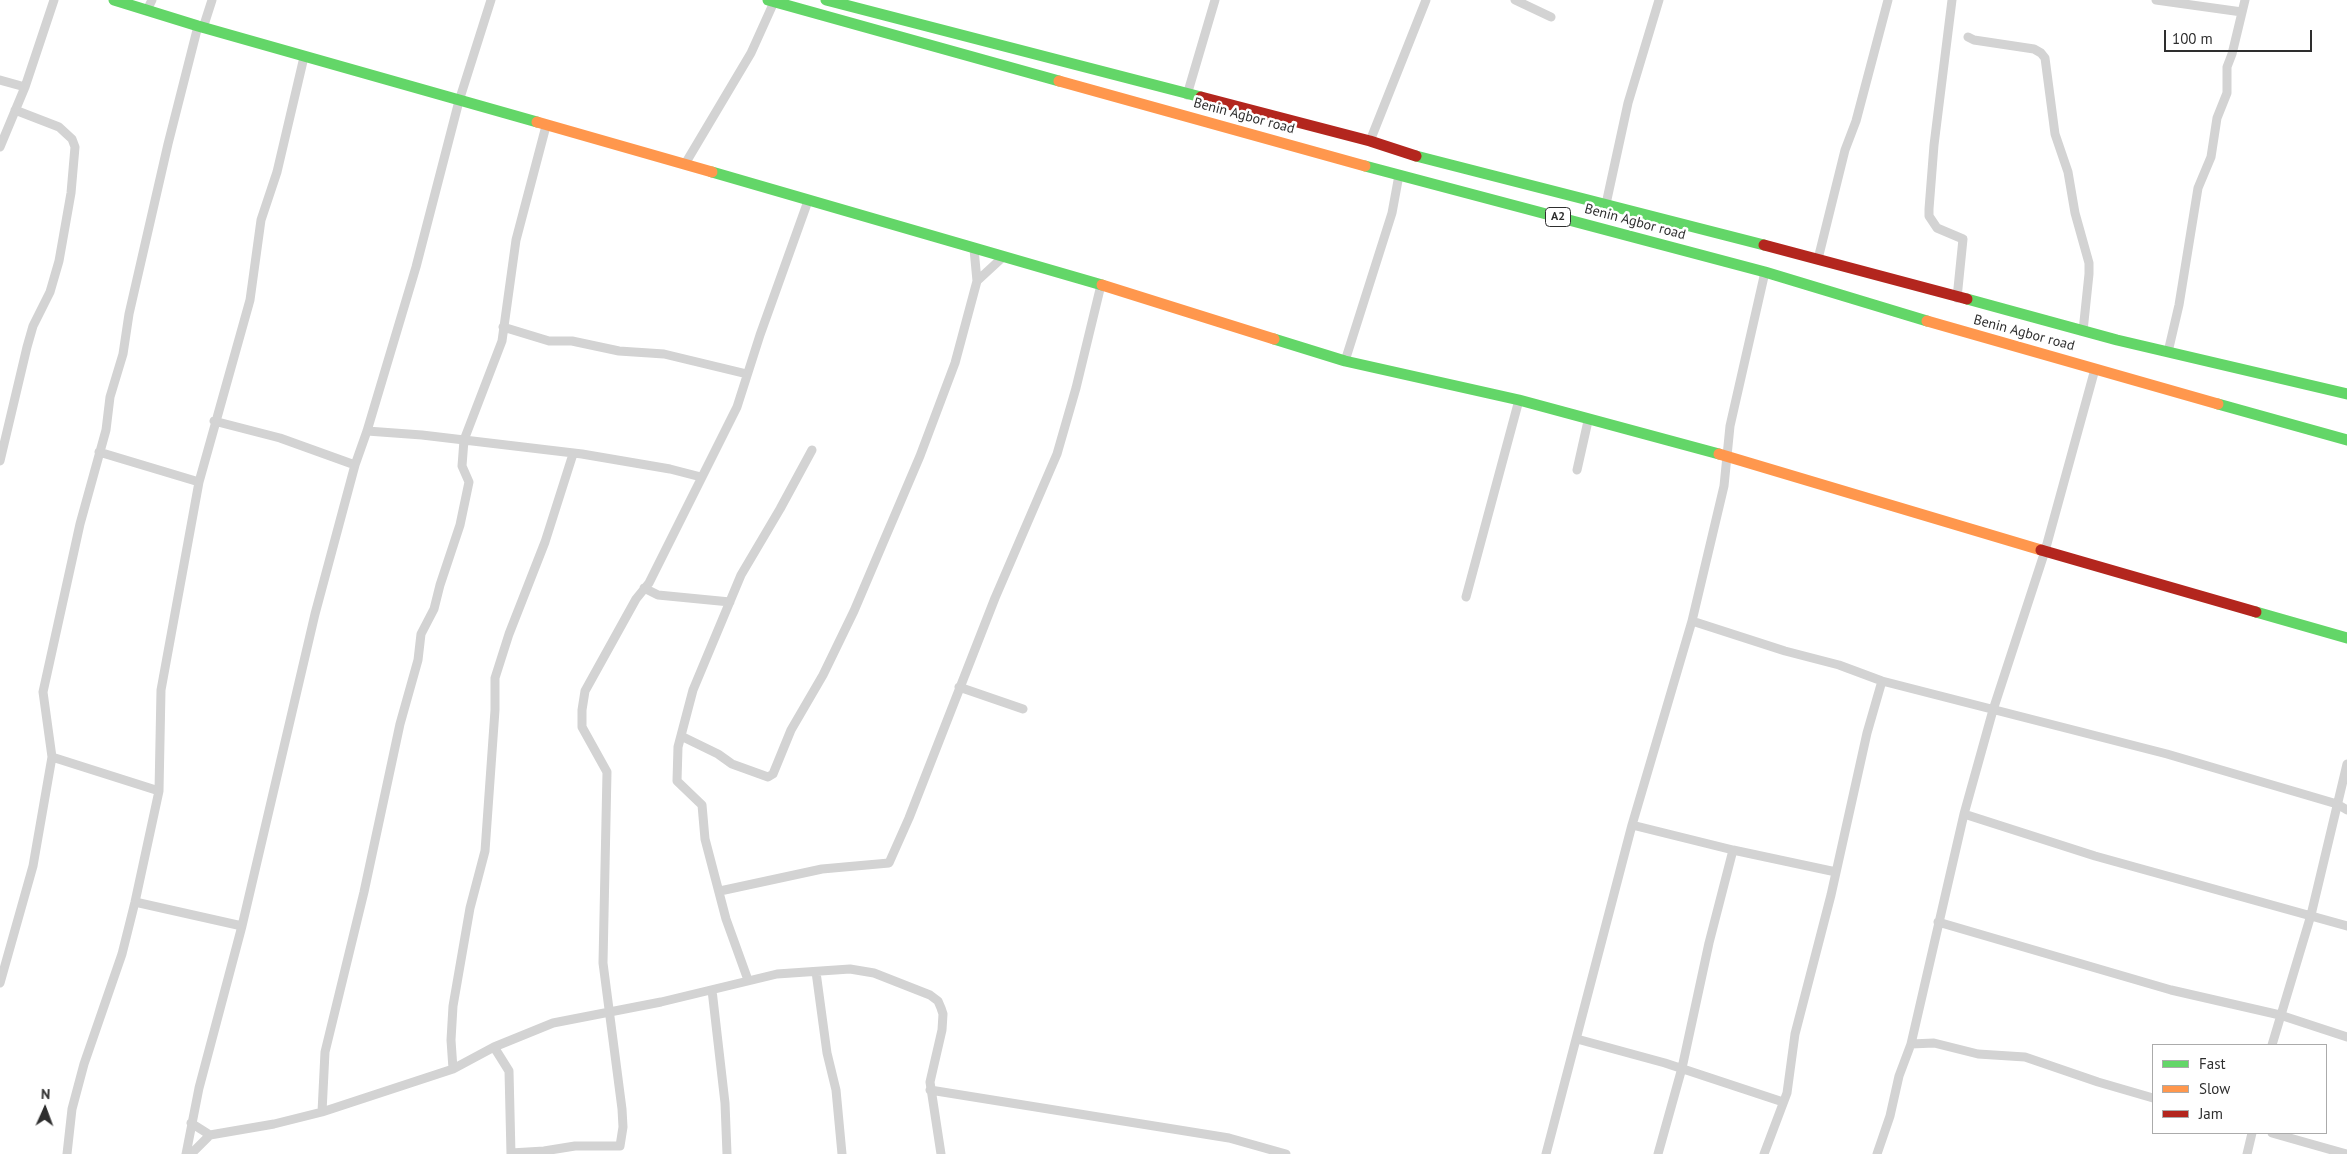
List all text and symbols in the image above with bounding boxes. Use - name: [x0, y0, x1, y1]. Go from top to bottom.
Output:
- scale bar: [2167, 20, 2314, 52]
- text: 100 m: [2172, 29, 2213, 48]
- street label: Benin Agbor road: [1192, 94, 1296, 138]
- street label: Benin Agbor road: [1583, 200, 1687, 244]
- road number: A2: [1546, 208, 1570, 226]
- street label: Benin Agbor road: [1972, 311, 2076, 355]
- legend: [2152, 1044, 2327, 1134]
- text: Fast: [2199, 1054, 2226, 1073]
- text: Slow: [2199, 1079, 2230, 1098]
- north arrow: [20, 1084, 70, 1134]
- text: N: [41, 1085, 50, 1103]
- text: Jam: [2199, 1104, 2223, 1123]

